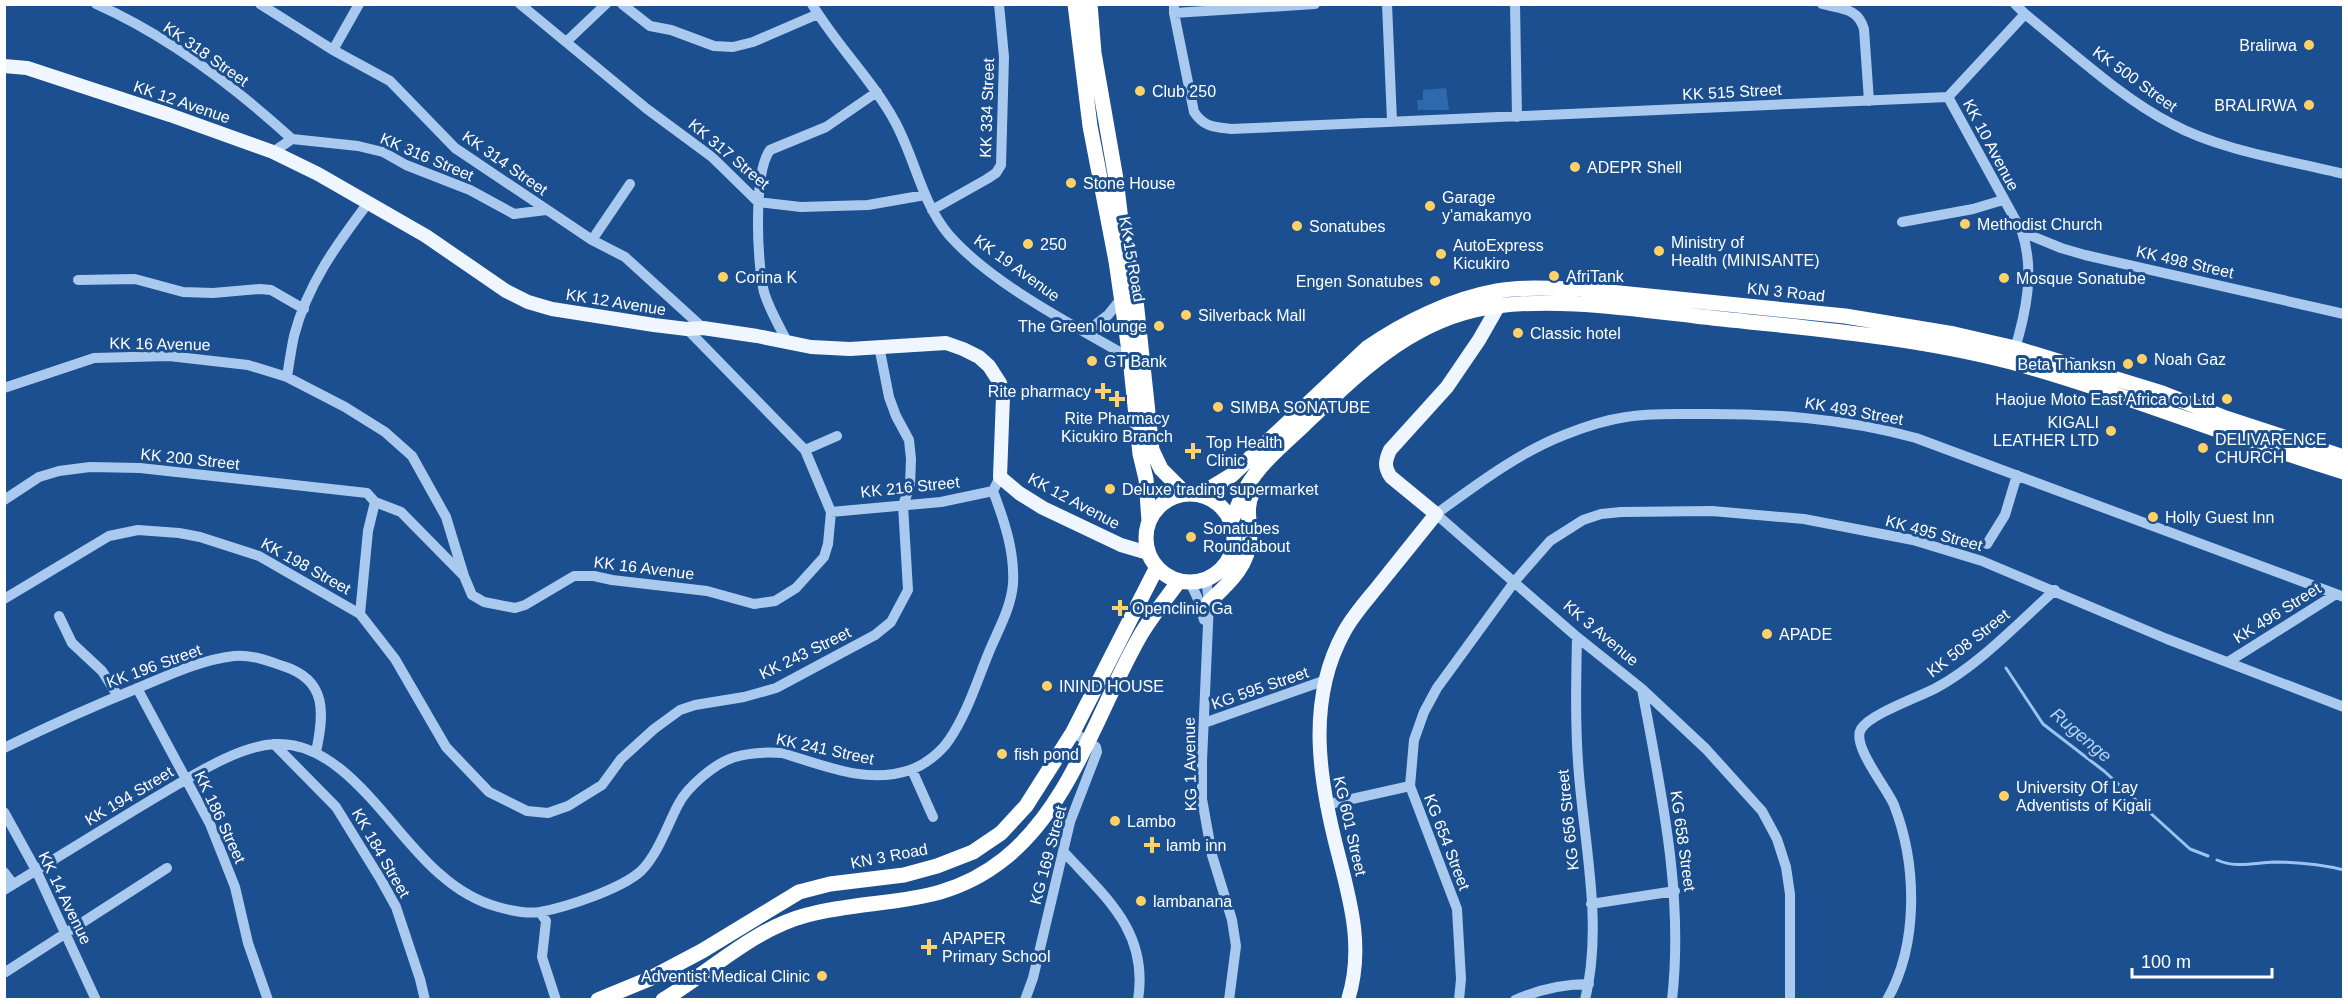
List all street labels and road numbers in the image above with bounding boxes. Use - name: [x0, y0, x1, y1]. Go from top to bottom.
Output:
- street label: KK 318 Street: [160, 18, 252, 90]
- street label: KK 500 Street: [2090, 43, 2181, 115]
- street label: KK 334 Street: [977, 57, 997, 158]
- street label: KK 12 Avenue: [131, 78, 233, 127]
- street label: KK 515 Street: [1682, 81, 1783, 103]
- street label: KK 10 Avenue: [1960, 96, 2022, 194]
- street label: KK 317 Street: [685, 115, 773, 193]
- street label: KK 314 Street: [459, 127, 551, 199]
- street label: KK 316 Street: [378, 130, 477, 185]
- street label: KK 15 Road: [1116, 215, 1148, 303]
- street label: KK 19 Avenue: [971, 231, 1063, 305]
- street label: KK 498 Street: [2135, 243, 2236, 282]
- street label: KN 3 Road: [1746, 279, 1826, 305]
- street label: KK 12 Avenue: [565, 286, 667, 318]
- street label: KK 16 Avenue: [109, 335, 211, 353]
- street label: KK 493 Street: [1803, 394, 1905, 428]
- street label: KK 200 Street: [140, 445, 241, 473]
- street label: KK 12 Avenue: [1025, 470, 1123, 532]
- street label: KK 216 Street: [860, 473, 961, 501]
- street label: KK 495 Street: [1884, 512, 1985, 554]
- street label: KK 198 Street: [258, 534, 354, 598]
- street label: KK 16 Avenue: [593, 553, 695, 583]
- street label: KK 496 Street: [2230, 579, 2324, 647]
- street label: KK 3 Avenue: [1560, 597, 1642, 669]
- street label: KK 508 Street: [1924, 605, 2013, 680]
- street label: KK 243 Street: [757, 623, 854, 682]
- street label: KK 196 Street: [104, 641, 204, 691]
- street label: KG 595 Street: [1209, 663, 1311, 713]
- street label: KG 1 Avenue: [1181, 717, 1199, 811]
- street label: KK 241 Street: [775, 730, 876, 768]
- street label: KK 194 Street: [82, 763, 177, 829]
- street label: KK 186 Street: [191, 768, 249, 866]
- street label: KG 656 Street: [1554, 768, 1582, 871]
- street label: KG 601 Street: [1330, 775, 1370, 878]
- street label: KG 658 Street: [1668, 790, 1699, 893]
- street label: KG 654 Street: [1421, 792, 1473, 893]
- street label: KG 169 Street: [1027, 803, 1069, 906]
- street label: KK 184 Street: [349, 806, 414, 901]
- street label: KN 3 Road: [849, 840, 929, 872]
- street label: KK 14 Avenue: [35, 849, 95, 947]

